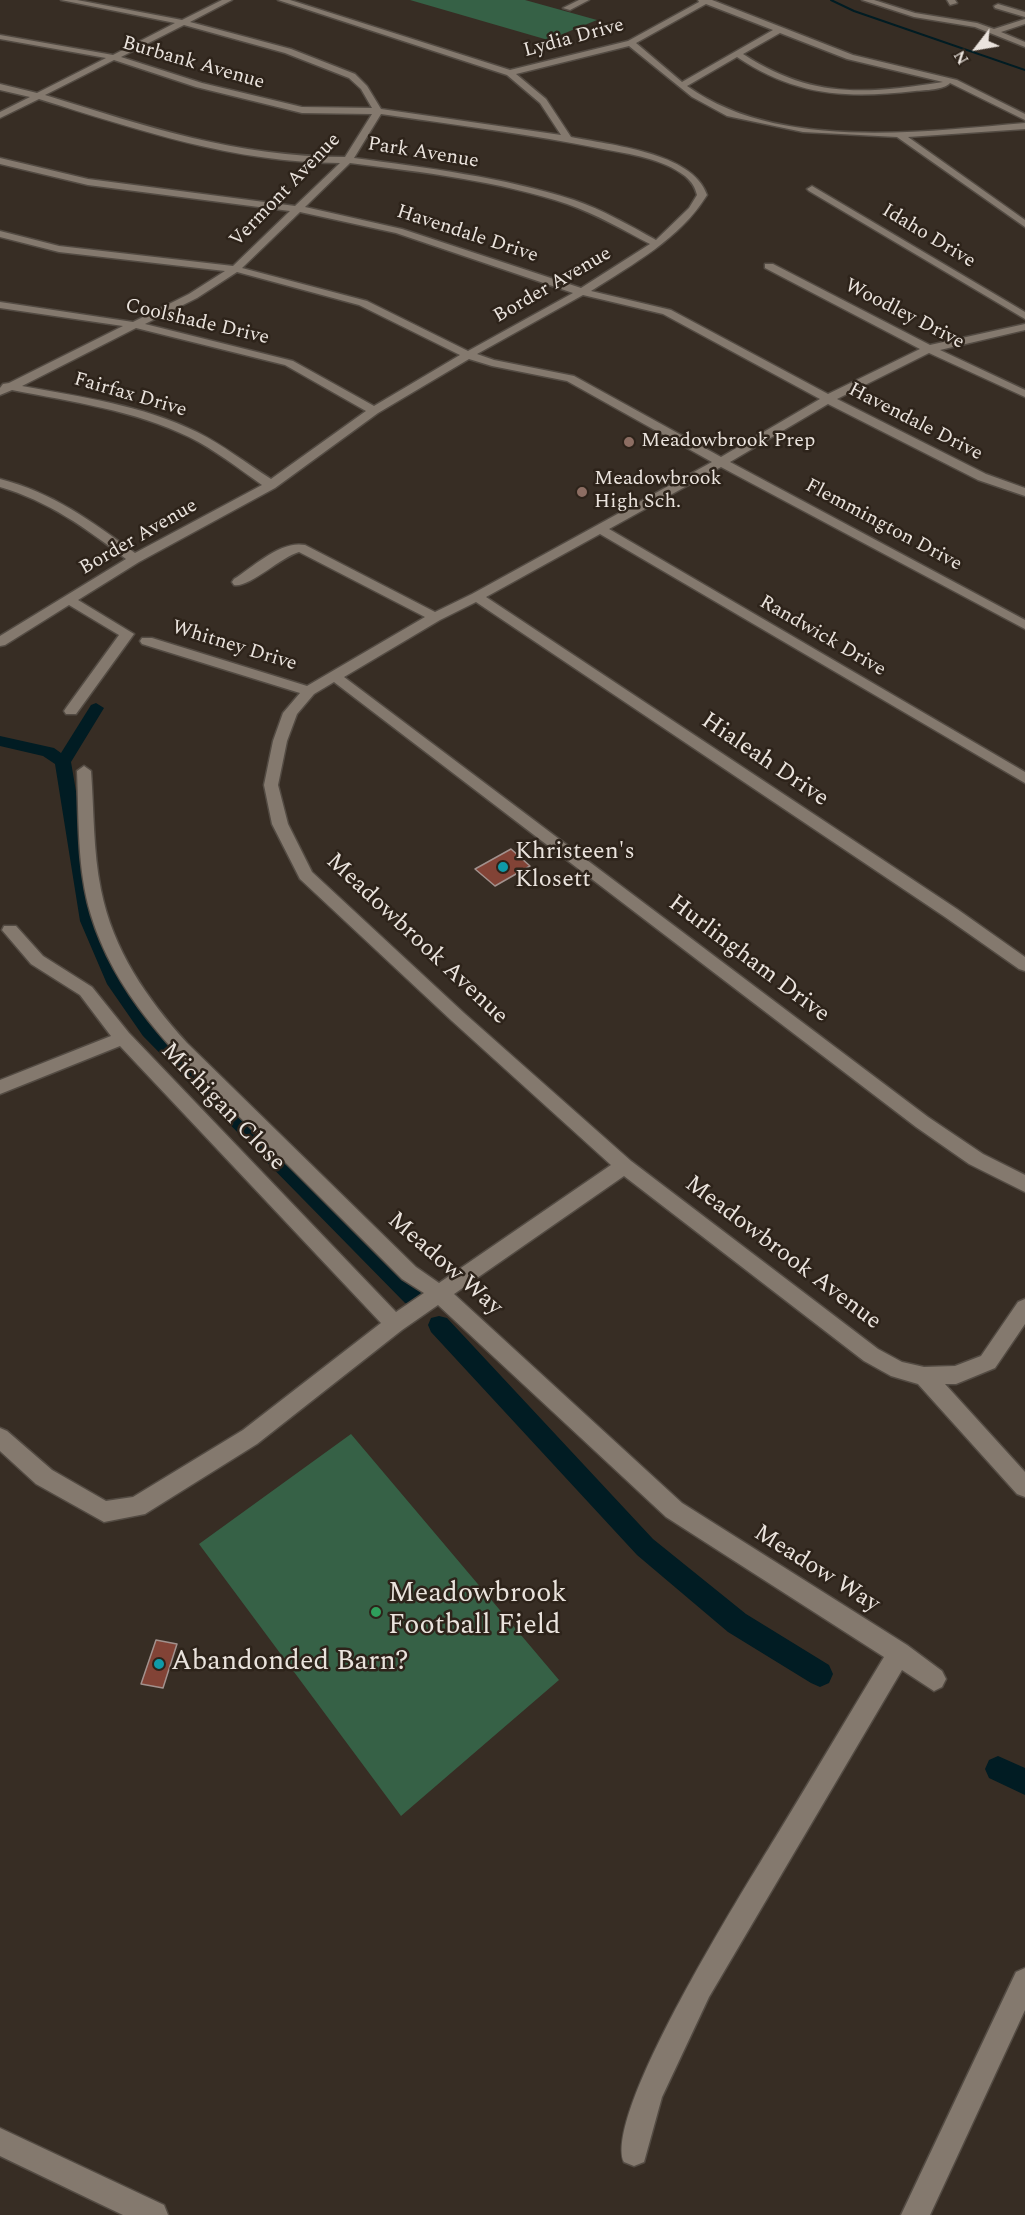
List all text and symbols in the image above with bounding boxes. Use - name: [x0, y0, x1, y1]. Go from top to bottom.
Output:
- street label: Lydia Drive: [521, 14, 627, 64]
- north arrow: [947, 18, 1007, 78]
- street label: Burbank Avenue: [119, 32, 267, 96]
- text: N: [948, 45, 975, 69]
- street label: Vermont Avenue: [226, 129, 346, 253]
- street label: Park Avenue: [366, 133, 480, 175]
- street label: Idaho Drive: [877, 200, 979, 274]
- street label: Havendale Drive: [393, 201, 541, 269]
- street label: Border Avenue: [490, 243, 616, 329]
- street label: Woodley Drive: [840, 274, 968, 356]
- street label: Coolshade Drive: [123, 295, 271, 351]
- street label: Fairfax Drive: [71, 368, 189, 424]
- street label: Havendale Drive: [844, 379, 986, 467]
- place label: Meadowbrook Prep: [641, 430, 815, 454]
- marker: Meadowbrook Prep: [622, 435, 636, 449]
- place label: Meadowbrook High Sch.: [594, 468, 722, 515]
- street label: Flemmington Drive: [801, 475, 965, 577]
- marker: Meadowbrook High Sch.: [575, 485, 589, 499]
- street label: Border Avenue: [76, 495, 202, 581]
- street label: Randwick Drive: [754, 591, 890, 683]
- street label: Whitney Drive: [169, 617, 299, 677]
- street label: Hialeah Drive: [695, 708, 833, 814]
- place label: Khristeen's Klosett: [515, 839, 635, 895]
- street label: Meadowbrook Avenue: [319, 848, 513, 1032]
- marker: Khristeen's Klosett: [496, 860, 510, 874]
- street label: Hurlingham Drive: [662, 890, 834, 1030]
- street label: Michigan Close: [154, 1038, 290, 1178]
- street label: Meadowbrook Avenue: [678, 1171, 886, 1337]
- street label: Meadow Way: [381, 1207, 507, 1323]
- street label: Meadow Way: [748, 1520, 884, 1620]
- place label: Meadowbrook Football Field: [388, 1579, 567, 1645]
- marker: Meadowbrook Football Field: [369, 1605, 383, 1619]
- place label: Abandonded Barn?: [171, 1647, 409, 1681]
- marker: Abandonded Barn?: [152, 1657, 166, 1671]

